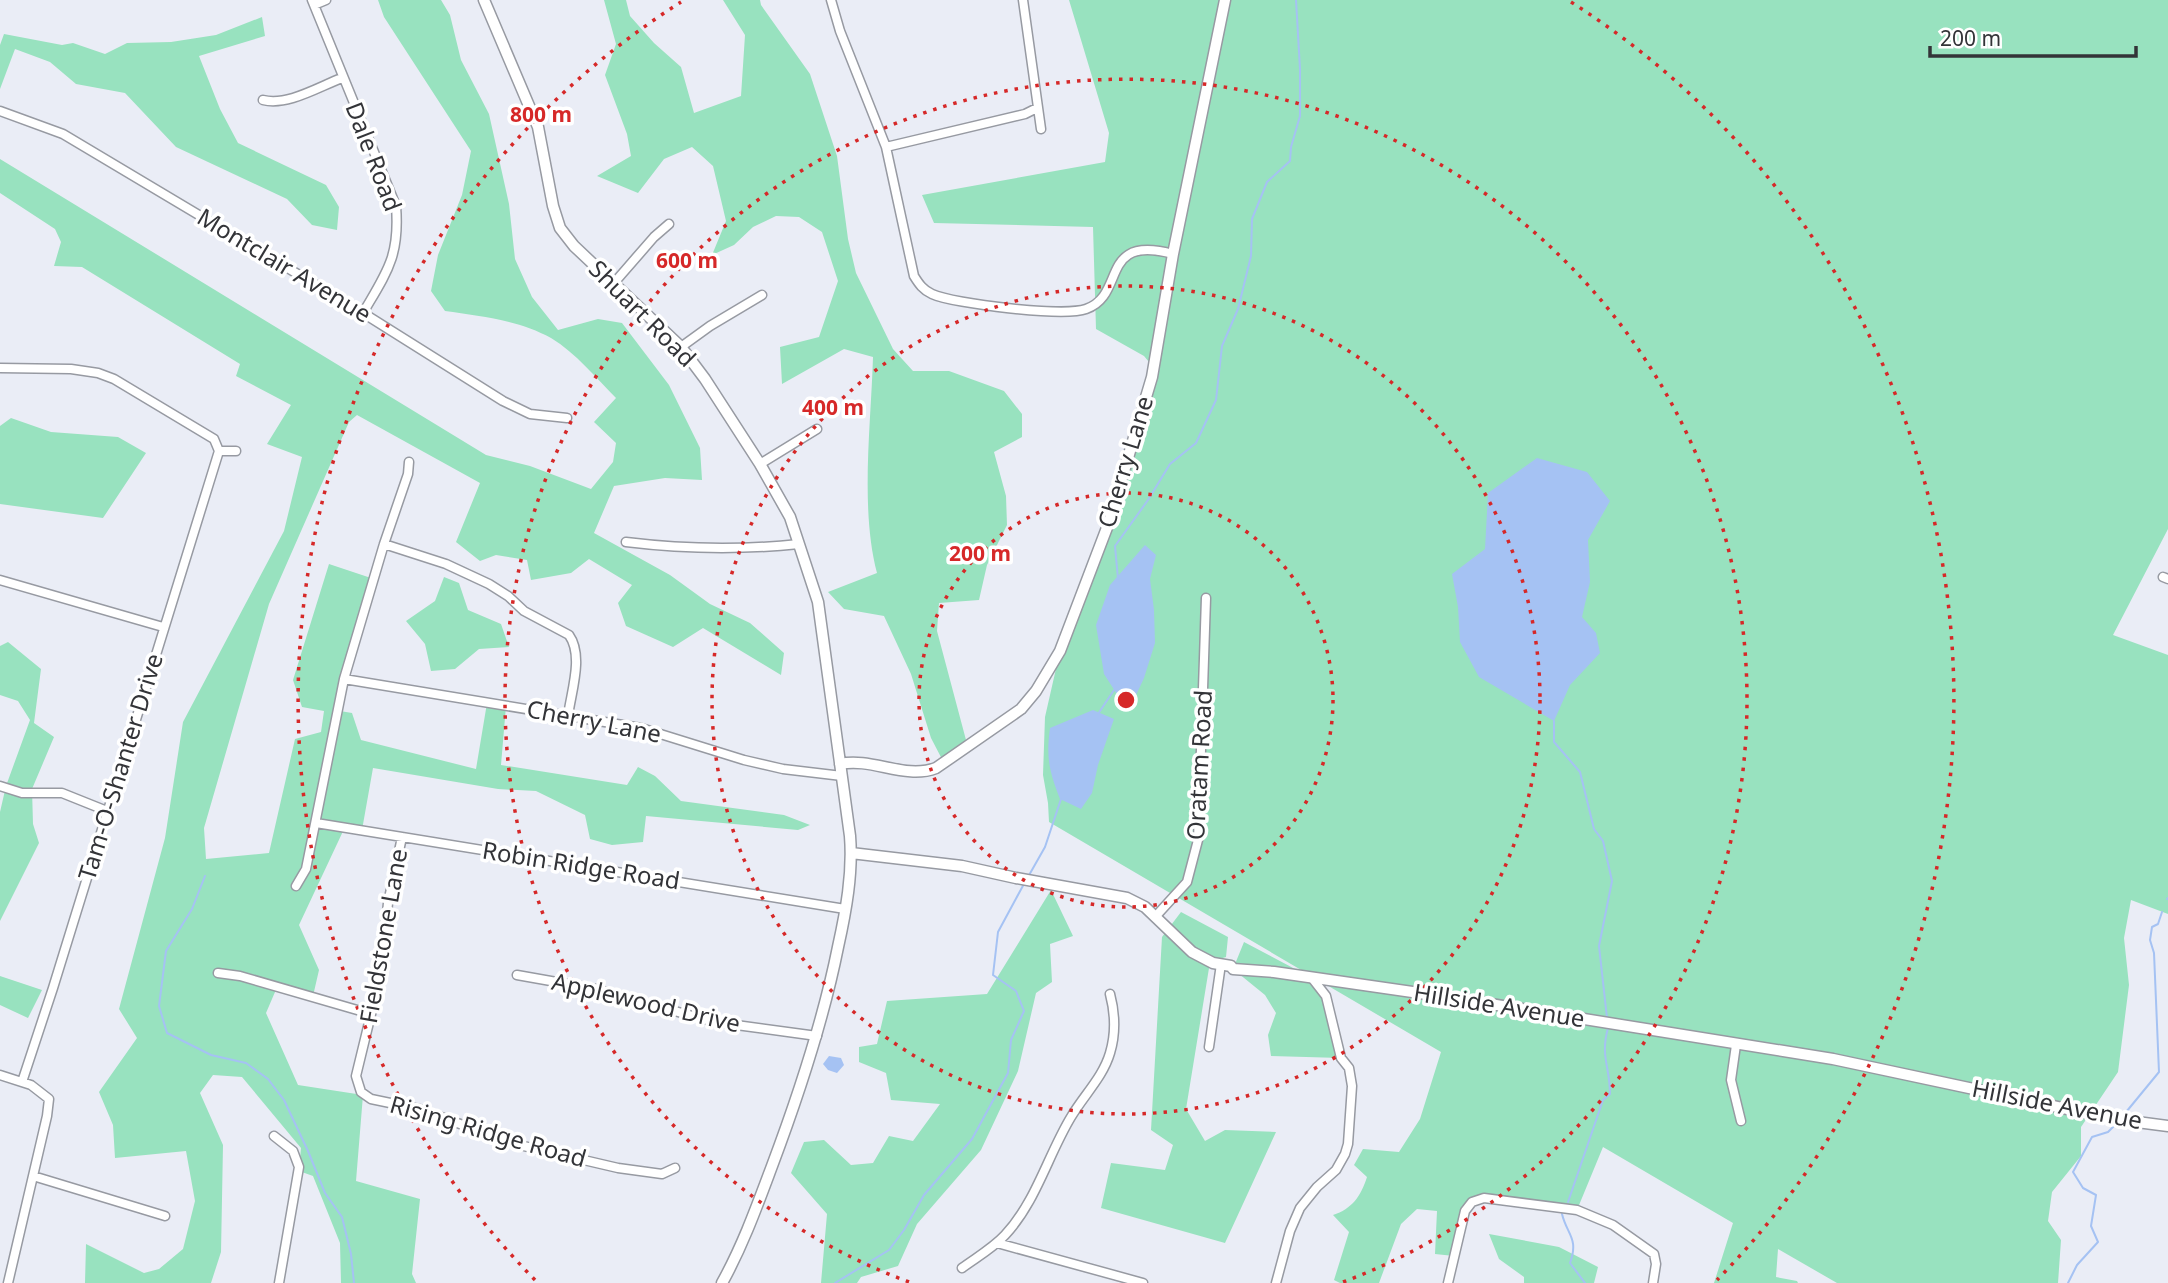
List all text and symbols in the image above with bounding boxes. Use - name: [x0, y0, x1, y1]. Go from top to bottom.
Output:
- scale bar: [1930, 14, 2136, 58]
- text: 200 m: [1940, 24, 2001, 52]
- street label: Dale Road: [338, 97, 410, 216]
- text: 800 m: [510, 100, 572, 128]
- street label: Montclair Avenue: [192, 200, 378, 330]
- text: 600 m: [656, 246, 718, 274]
- street label: Shuart Road: [582, 252, 704, 374]
- street label: Cherry Lane: [1089, 392, 1160, 532]
- text: 400 m: [802, 393, 864, 421]
- text: 200 m: [949, 539, 1011, 567]
- street label: Tam-O-Shanter Drive: [69, 649, 170, 884]
- centre of rings: [1114, 688, 1138, 712]
- street label: Oratam Road: [1178, 689, 1219, 841]
- street label: Cherry Lane: [524, 691, 664, 750]
- street label: Robin Ridge Road: [480, 833, 682, 896]
- street label: Fieldstone Lane: [351, 846, 414, 1026]
- street label: Applewood Drive: [549, 964, 744, 1039]
- street label: Hillside Avenue: [1411, 975, 1587, 1034]
- street label: Hillside Avenue: [1969, 1071, 2145, 1136]
- street label: Rising Ridge Road: [386, 1087, 590, 1174]

